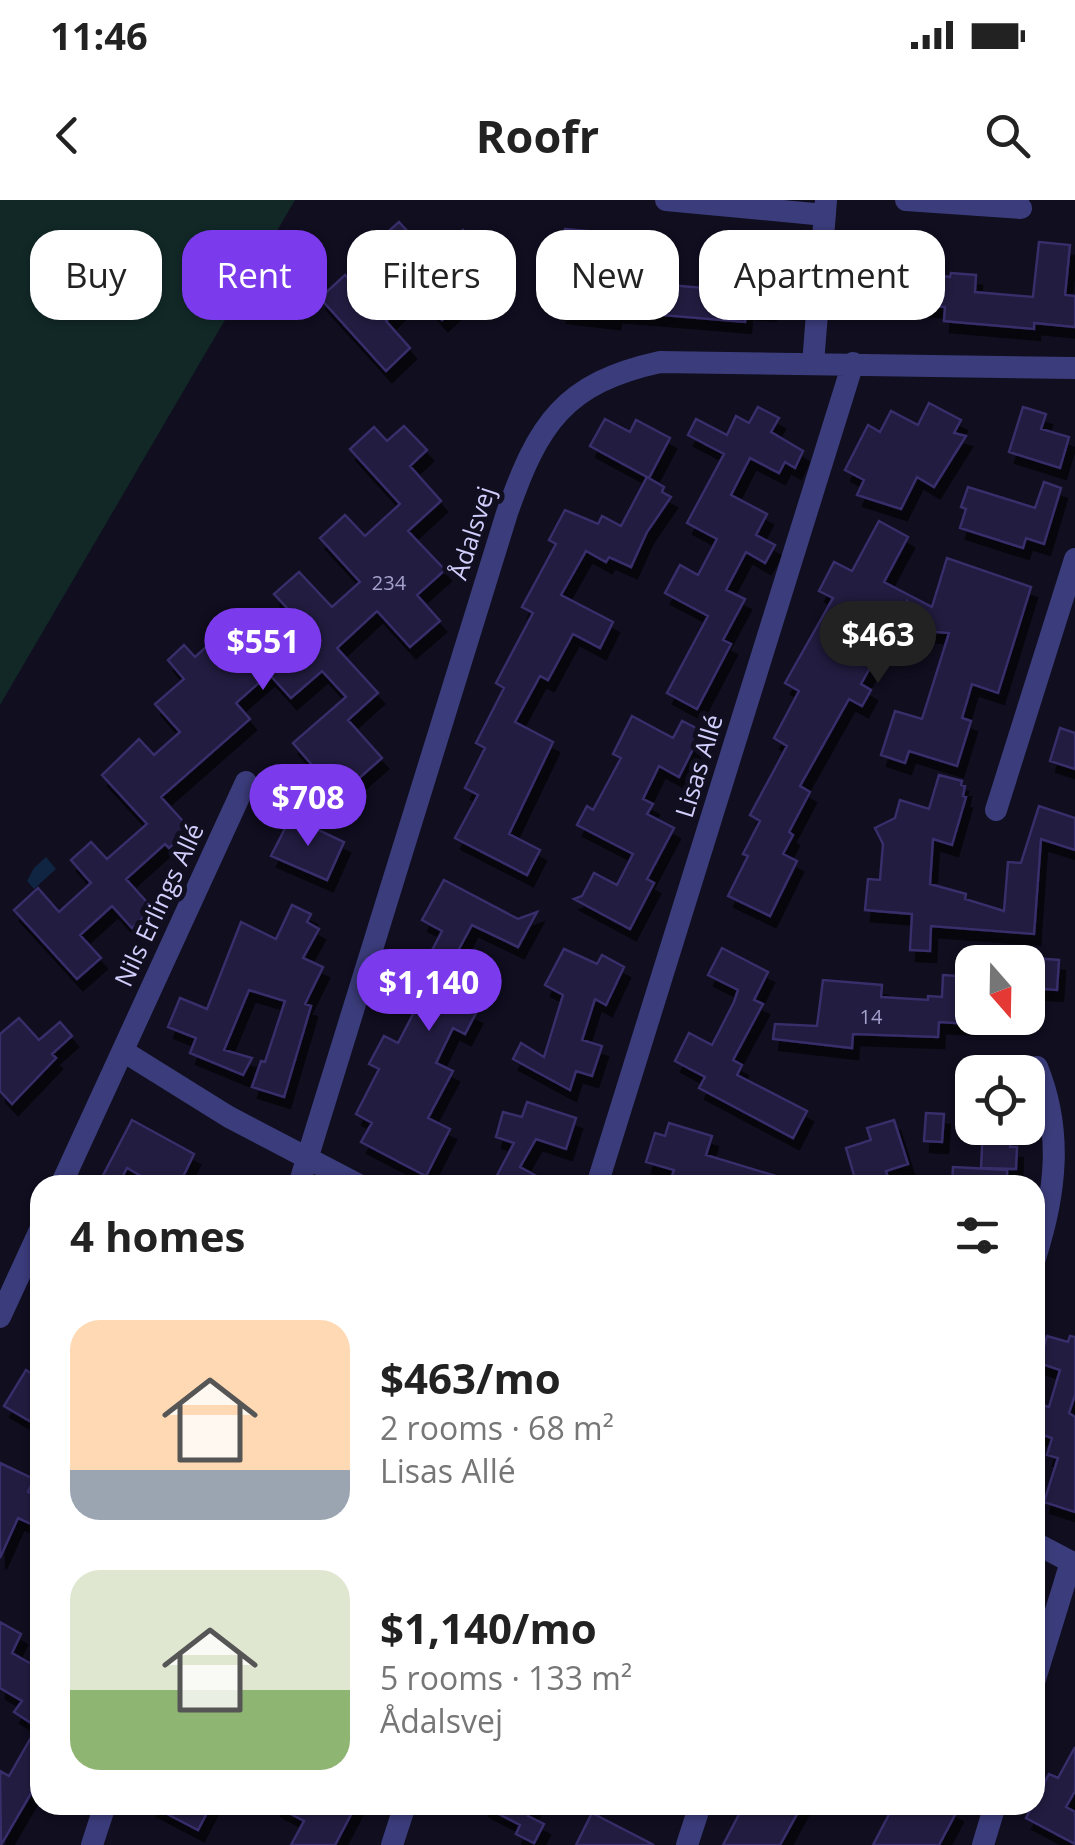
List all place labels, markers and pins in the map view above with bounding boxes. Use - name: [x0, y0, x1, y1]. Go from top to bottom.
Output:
- pin: $463: [819, 601, 937, 686]
- pin: $551: [204, 608, 322, 693]
- pin: $708: [249, 764, 367, 849]
- pin: $1,140: [348, 949, 510, 1034]

